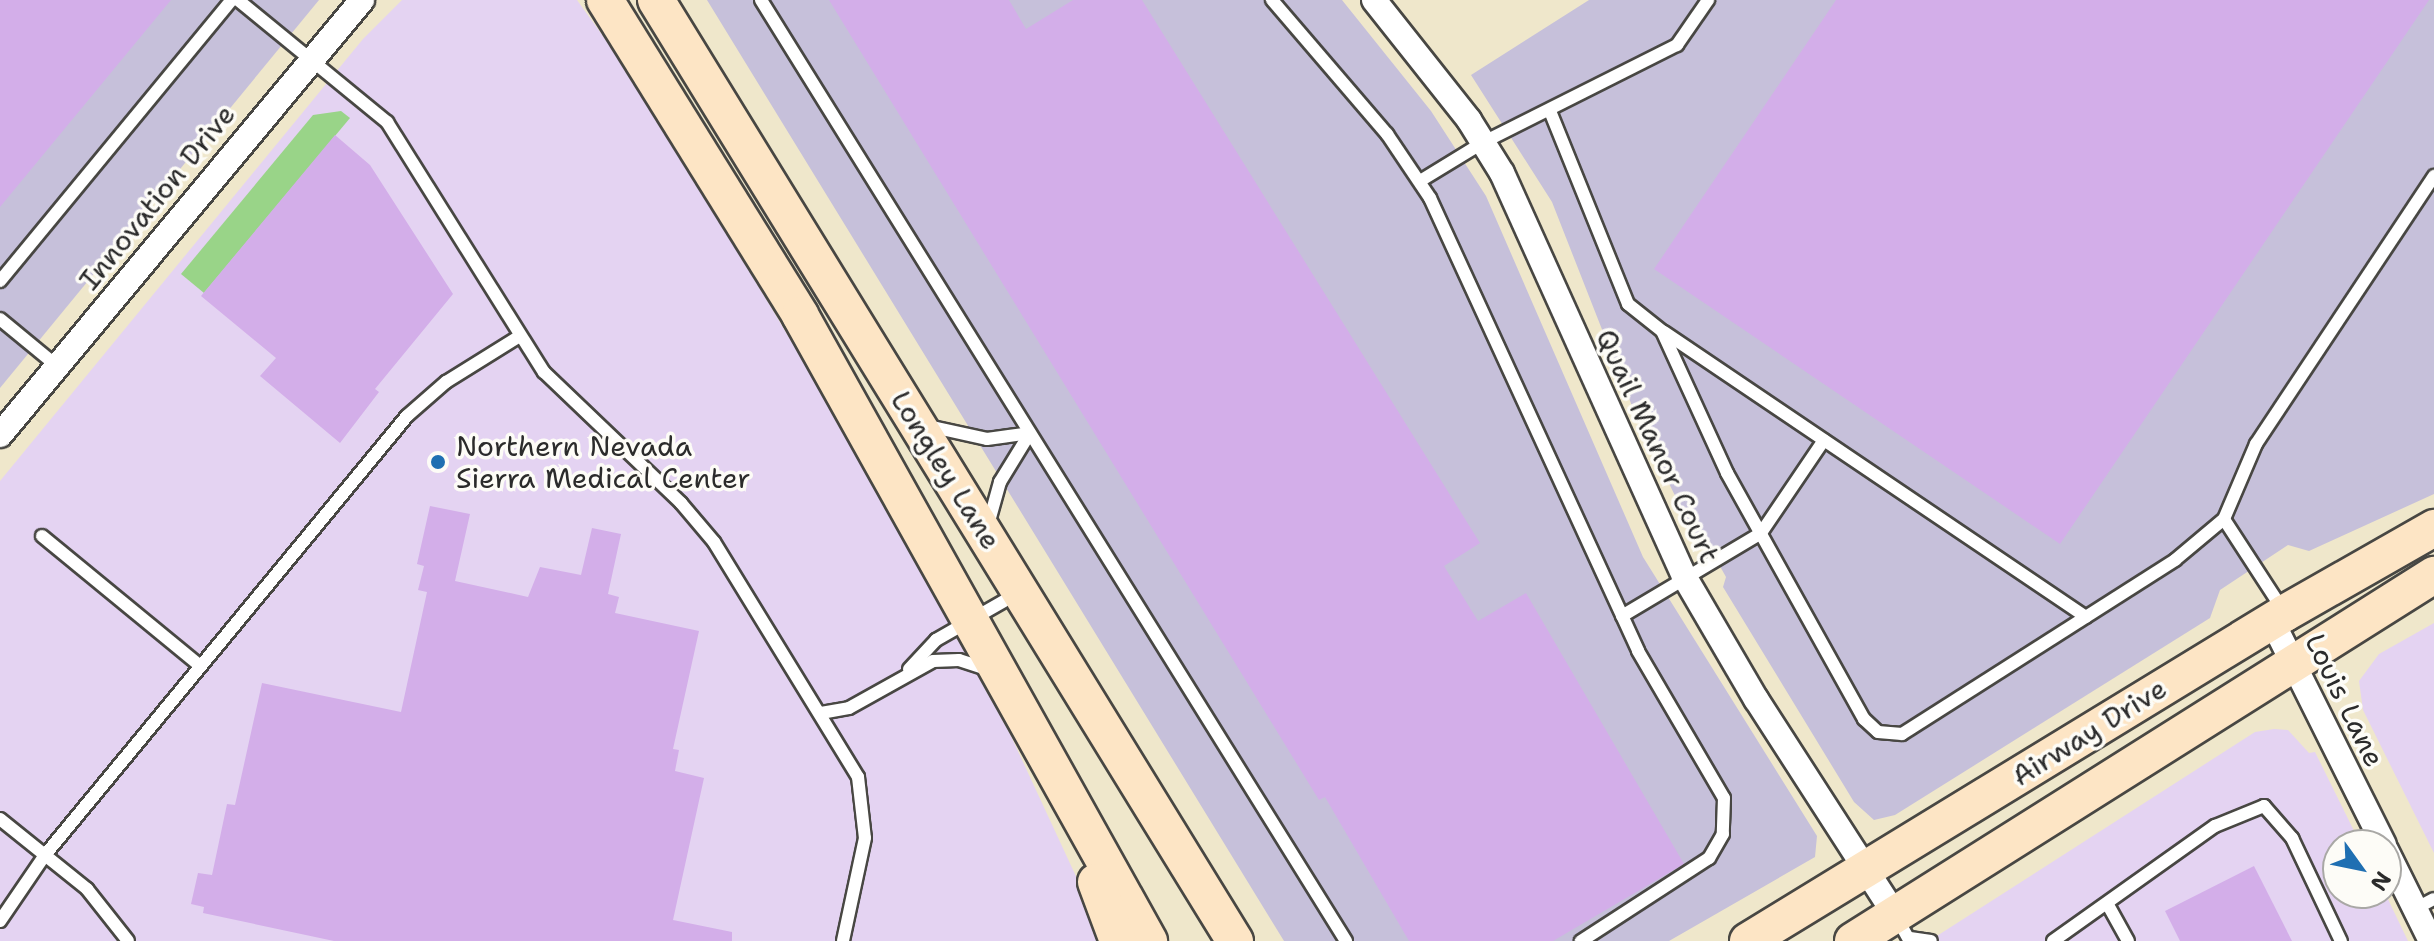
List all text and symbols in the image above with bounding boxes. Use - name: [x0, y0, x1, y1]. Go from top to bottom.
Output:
- street label: Innovation Drive: [72, 98, 242, 296]
- street label: Quail Manor Court: [1589, 324, 1727, 568]
- street label: Longley Lane: [884, 385, 1008, 555]
- place label: Northern Nevada Sierra Medical Center: [456, 429, 750, 495]
- marker: Northern Nevada Sierra Medical Center: [427, 451, 449, 473]
- street label: Louis Lane: [2298, 628, 2392, 772]
- street label: Airway Drive: [2006, 671, 2172, 793]
- north arrow: [2322, 829, 2402, 909]
- text: N: [2364, 866, 2398, 896]

